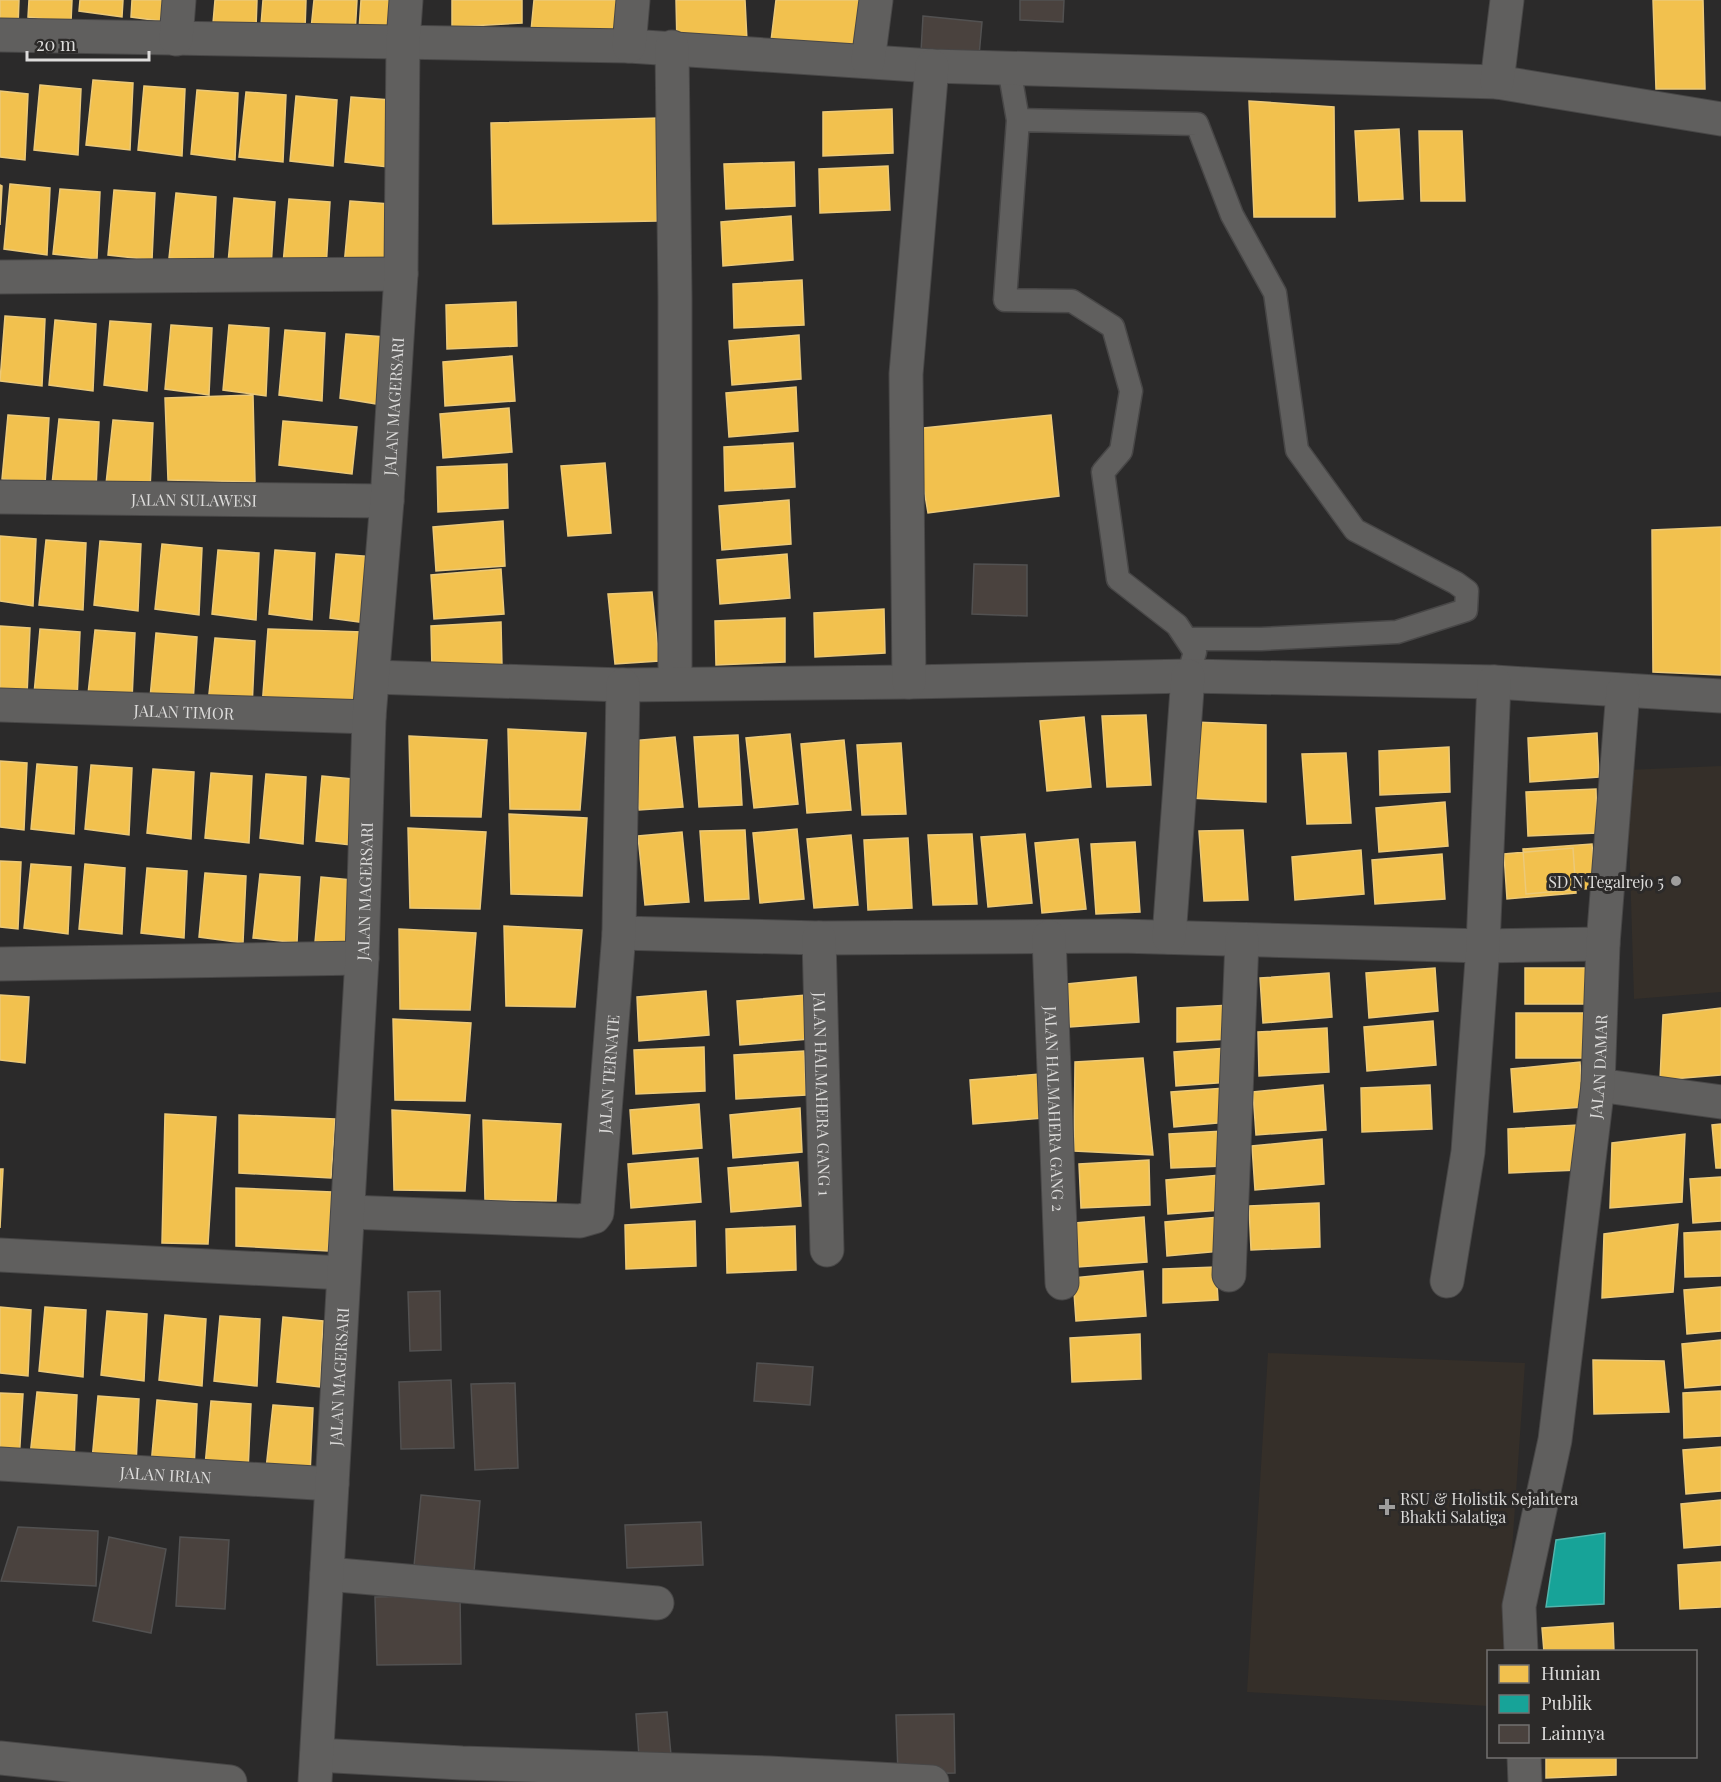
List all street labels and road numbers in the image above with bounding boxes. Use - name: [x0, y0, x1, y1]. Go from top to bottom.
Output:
- street label: JALAN MAGERSARI: [378, 337, 408, 477]
- street label: JALAN SULAWESI: [130, 488, 257, 510]
- street label: JALAN TIMOR: [132, 699, 235, 723]
- street label: JALAN MAGERSARI: [351, 822, 376, 962]
- street label: JALAN HALMAHERA GANG 1: [810, 991, 836, 1196]
- street label: JALAN HALMAHERA GANG 2: [1041, 1005, 1070, 1212]
- street label: JALAN DAMAR: [1583, 1013, 1611, 1121]
- street label: JALAN TERNATE: [593, 1014, 623, 1135]
- street label: JALAN MAGERSARI: [324, 1307, 353, 1447]
- street label: JALAN IRIAN: [118, 1461, 212, 1487]

